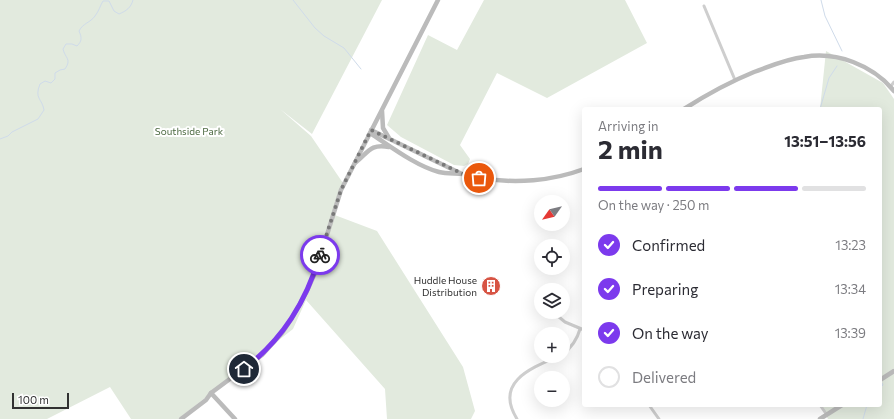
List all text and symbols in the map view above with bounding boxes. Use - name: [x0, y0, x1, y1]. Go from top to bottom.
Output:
- text: Arriving in: [598, 118, 658, 134]
- park label: Southside Park: [155, 125, 224, 137]
- text: 13:51–13:56: [784, 132, 866, 150]
- text: 2 min: [598, 133, 663, 164]
- pin: [462, 161, 496, 195]
- icon: bag: [468, 167, 490, 189]
- north arrow: [534, 195, 570, 231]
- map controls: [534, 195, 570, 407]
- text: On the way · 250 m: [598, 197, 709, 213]
- icon: check: [598, 234, 620, 256]
- courier: [300, 235, 340, 275]
- text: Confirmed: [632, 236, 705, 254]
- text: 13:23: [835, 237, 866, 253]
- button: locate: [534, 239, 570, 275]
- icon: bike: [309, 244, 331, 266]
- place label: Huddle House Distribution: [414, 274, 477, 298]
- building icon: Huddle House Distribution: [480, 275, 502, 297]
- icon: check: [598, 278, 620, 300]
- text: Preparing: [632, 280, 698, 298]
- text: 13:34: [835, 281, 866, 297]
- button: layers: [534, 283, 570, 319]
- icon: check: [598, 322, 620, 344]
- text: On the way: [632, 324, 709, 342]
- text: 13:39: [835, 325, 866, 341]
- button: +: [534, 327, 570, 363]
- pin: [227, 352, 261, 386]
- icon: home: [233, 358, 255, 380]
- text: Delivered: [632, 368, 696, 386]
- button: −: [534, 371, 570, 407]
- scale bar: [12, 391, 69, 410]
- text: 100 m: [18, 393, 49, 406]

